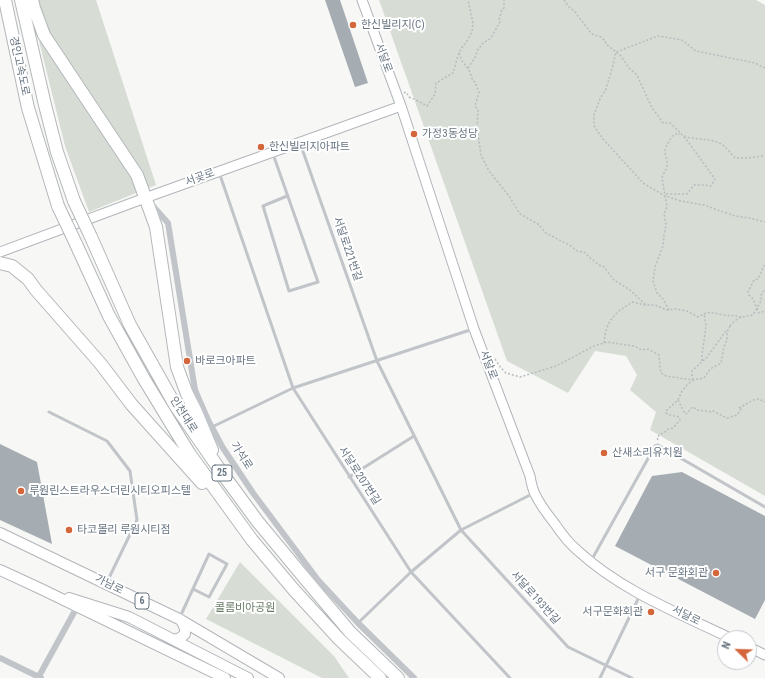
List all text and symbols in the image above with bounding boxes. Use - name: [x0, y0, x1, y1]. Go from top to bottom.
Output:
- place label: 한신빌리지(C): [361, 18, 425, 32]
- marker: 한신빌리지(C): [348, 20, 358, 30]
- street label: 경인고속도로: [6, 35, 32, 97]
- street label: 서달로: [372, 41, 394, 75]
- place label: 가정3동성당: [422, 127, 478, 141]
- marker: 가정3동성당: [409, 129, 419, 139]
- place label: 한신빌리지아파트: [269, 140, 350, 154]
- marker: 한신빌리지아파트: [256, 142, 266, 152]
- street label: 서곶로: [183, 167, 217, 189]
- street label: 서달로221번길: [330, 215, 364, 283]
- street label: 서달로: [476, 348, 500, 382]
- place label: 바로크아파트: [195, 354, 256, 368]
- marker: 바로크아파트: [182, 356, 192, 366]
- street label: 인천대로: [166, 394, 200, 436]
- street label: 가석로: [227, 440, 255, 472]
- street label: 서달로207번길: [335, 444, 383, 508]
- place label: 산새소리유치원: [612, 446, 683, 460]
- marker: 산새소리유치원: [599, 448, 609, 458]
- road number: 25: [212, 465, 232, 481]
- place label: 루원린스트라우스더린시티오피스텔: [29, 484, 191, 498]
- marker: 루원린스트라우스더린시티오피스텔: [16, 486, 26, 496]
- place label: 타코몰리 루원시티점: [77, 523, 171, 537]
- marker: 타코몰리 루원시티점: [64, 525, 74, 535]
- place label: 서구 문화회관: [645, 566, 708, 580]
- marker: 서구 문화회관: [711, 568, 721, 578]
- street label: 서달로193번길: [508, 569, 562, 627]
- street label: 가남로: [92, 572, 126, 598]
- road number: 6: [135, 593, 149, 609]
- park label: 콜롬비아공원: [215, 601, 275, 615]
- street label: 서달로: [669, 603, 703, 629]
- place label: 서구문화회관: [582, 605, 643, 619]
- marker: 서구문화회관: [646, 607, 656, 617]
- north arrow: [717, 630, 757, 670]
- text: N: [719, 640, 734, 651]

